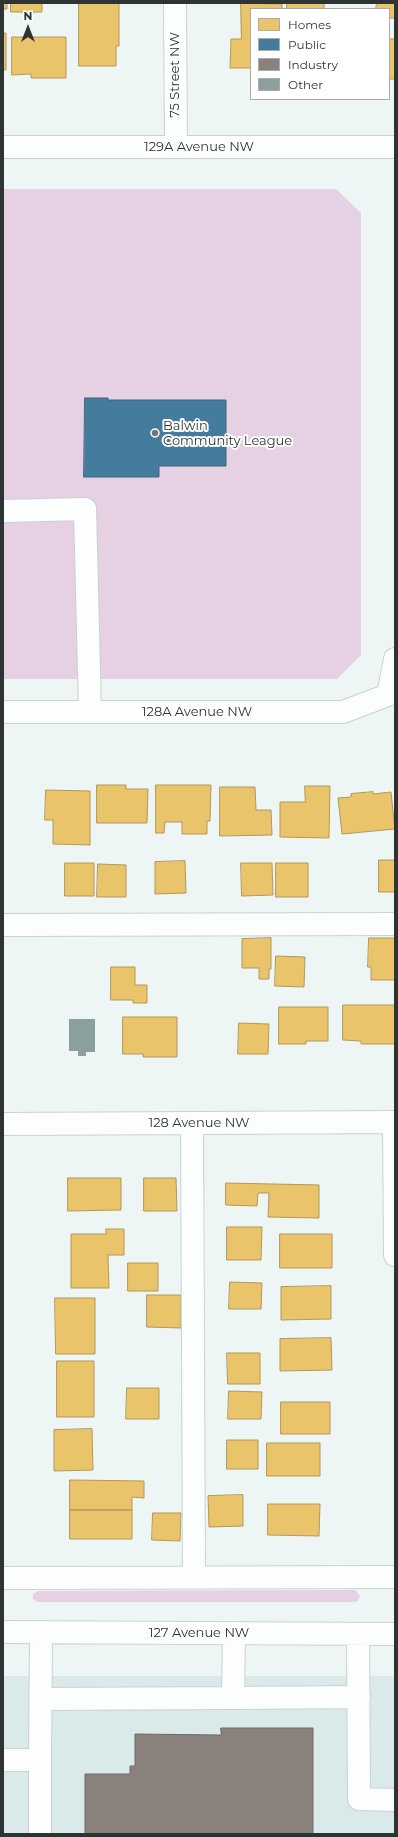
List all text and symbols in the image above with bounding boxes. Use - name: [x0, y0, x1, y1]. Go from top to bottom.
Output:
- north arrow: [8, 8, 48, 48]
- legend: [250, 8, 390, 100]
- text: N: [24, 9, 32, 23]
- text: Homes: [288, 17, 331, 32]
- street label: 75 Street NW: [167, 32, 183, 118]
- text: Public: [288, 37, 326, 52]
- text: Industry: [288, 57, 338, 72]
- text: Other: [288, 77, 323, 92]
- street label: 129A Avenue NW: [144, 139, 254, 155]
- place label: Balwin Community League: [163, 418, 292, 449]
- marker: Balwin Community League: [150, 428, 160, 438]
- street label: 128A Avenue NW: [142, 704, 252, 720]
- street label: 128 Avenue NW: [148, 1115, 250, 1131]
- street label: 127 Avenue NW: [149, 1625, 249, 1641]

